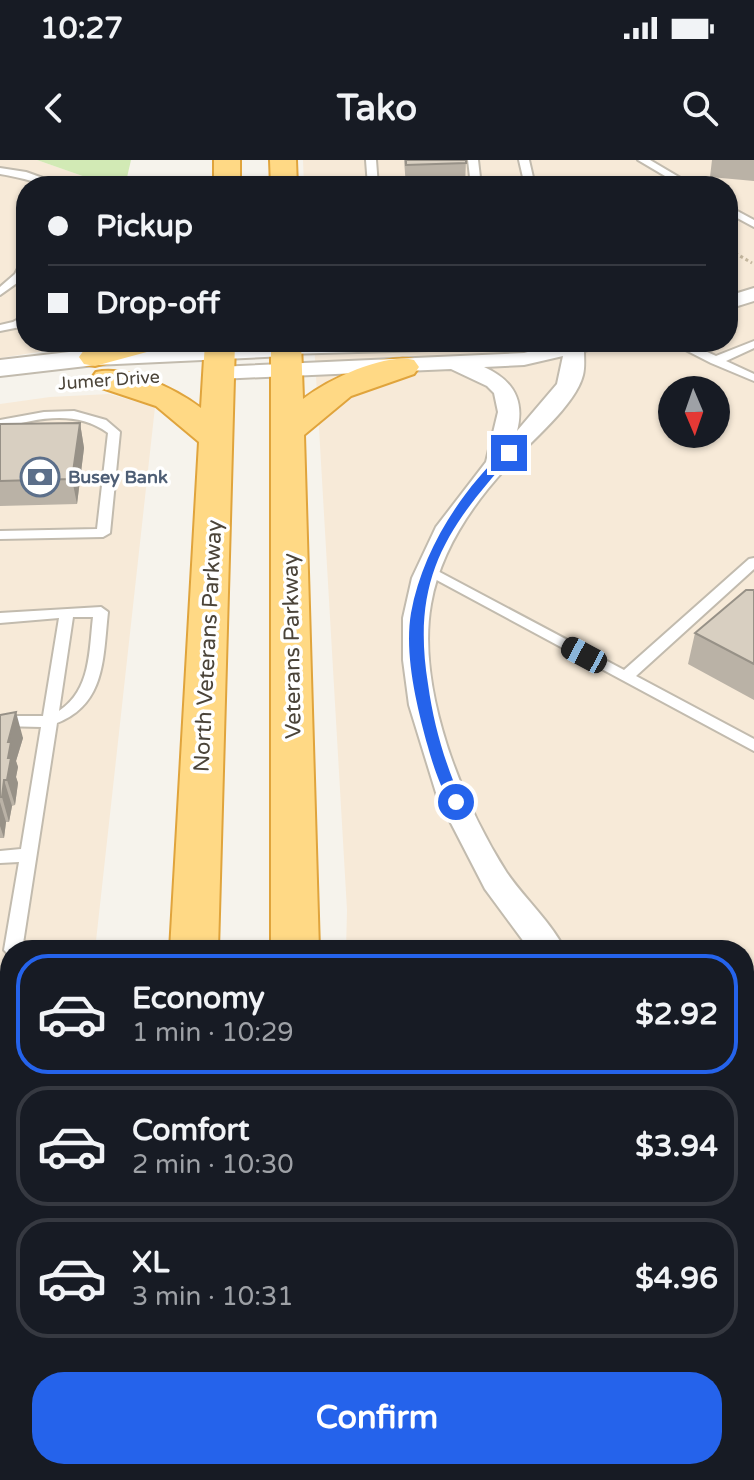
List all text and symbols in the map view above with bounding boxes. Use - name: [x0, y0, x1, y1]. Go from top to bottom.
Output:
- text: 10:27: [40, 10, 123, 47]
- icon: back: [32, 86, 76, 130]
- icon: search: [678, 86, 722, 130]
- text: Tako: [337, 87, 417, 130]
- text: Pickup: [96, 208, 193, 245]
- text: Drop-off: [96, 285, 220, 322]
- street label: Jumer Drive: [57, 365, 161, 395]
- north arrow: [658, 376, 730, 448]
- map controls: [658, 376, 730, 448]
- route end: [491, 435, 527, 471]
- bank icon: Busey Bank: [19, 456, 61, 498]
- place label: Busey Bank: [68, 466, 168, 488]
- street label: North Veterans Parkway: [188, 519, 228, 773]
- street label: Veterans Parkway: [277, 553, 307, 739]
- car: [557, 633, 611, 677]
- route start: [438, 784, 474, 820]
- icon: car: [36, 978, 108, 1050]
- text: Economy: [132, 980, 265, 1017]
- text: $2.92: [635, 996, 718, 1033]
- text: 1 min · 10:29: [132, 1017, 294, 1048]
- icon: car: [36, 1110, 108, 1182]
- text: Comfort: [132, 1112, 250, 1149]
- text: $3.94: [635, 1128, 718, 1165]
- text: 2 min · 10:30: [132, 1149, 294, 1180]
- icon: car: [36, 1242, 108, 1314]
- text: XL: [132, 1244, 169, 1281]
- text: $4.96: [635, 1260, 718, 1297]
- text: 3 min · 10:31: [132, 1281, 294, 1312]
- button: Confirm: [32, 1372, 722, 1464]

